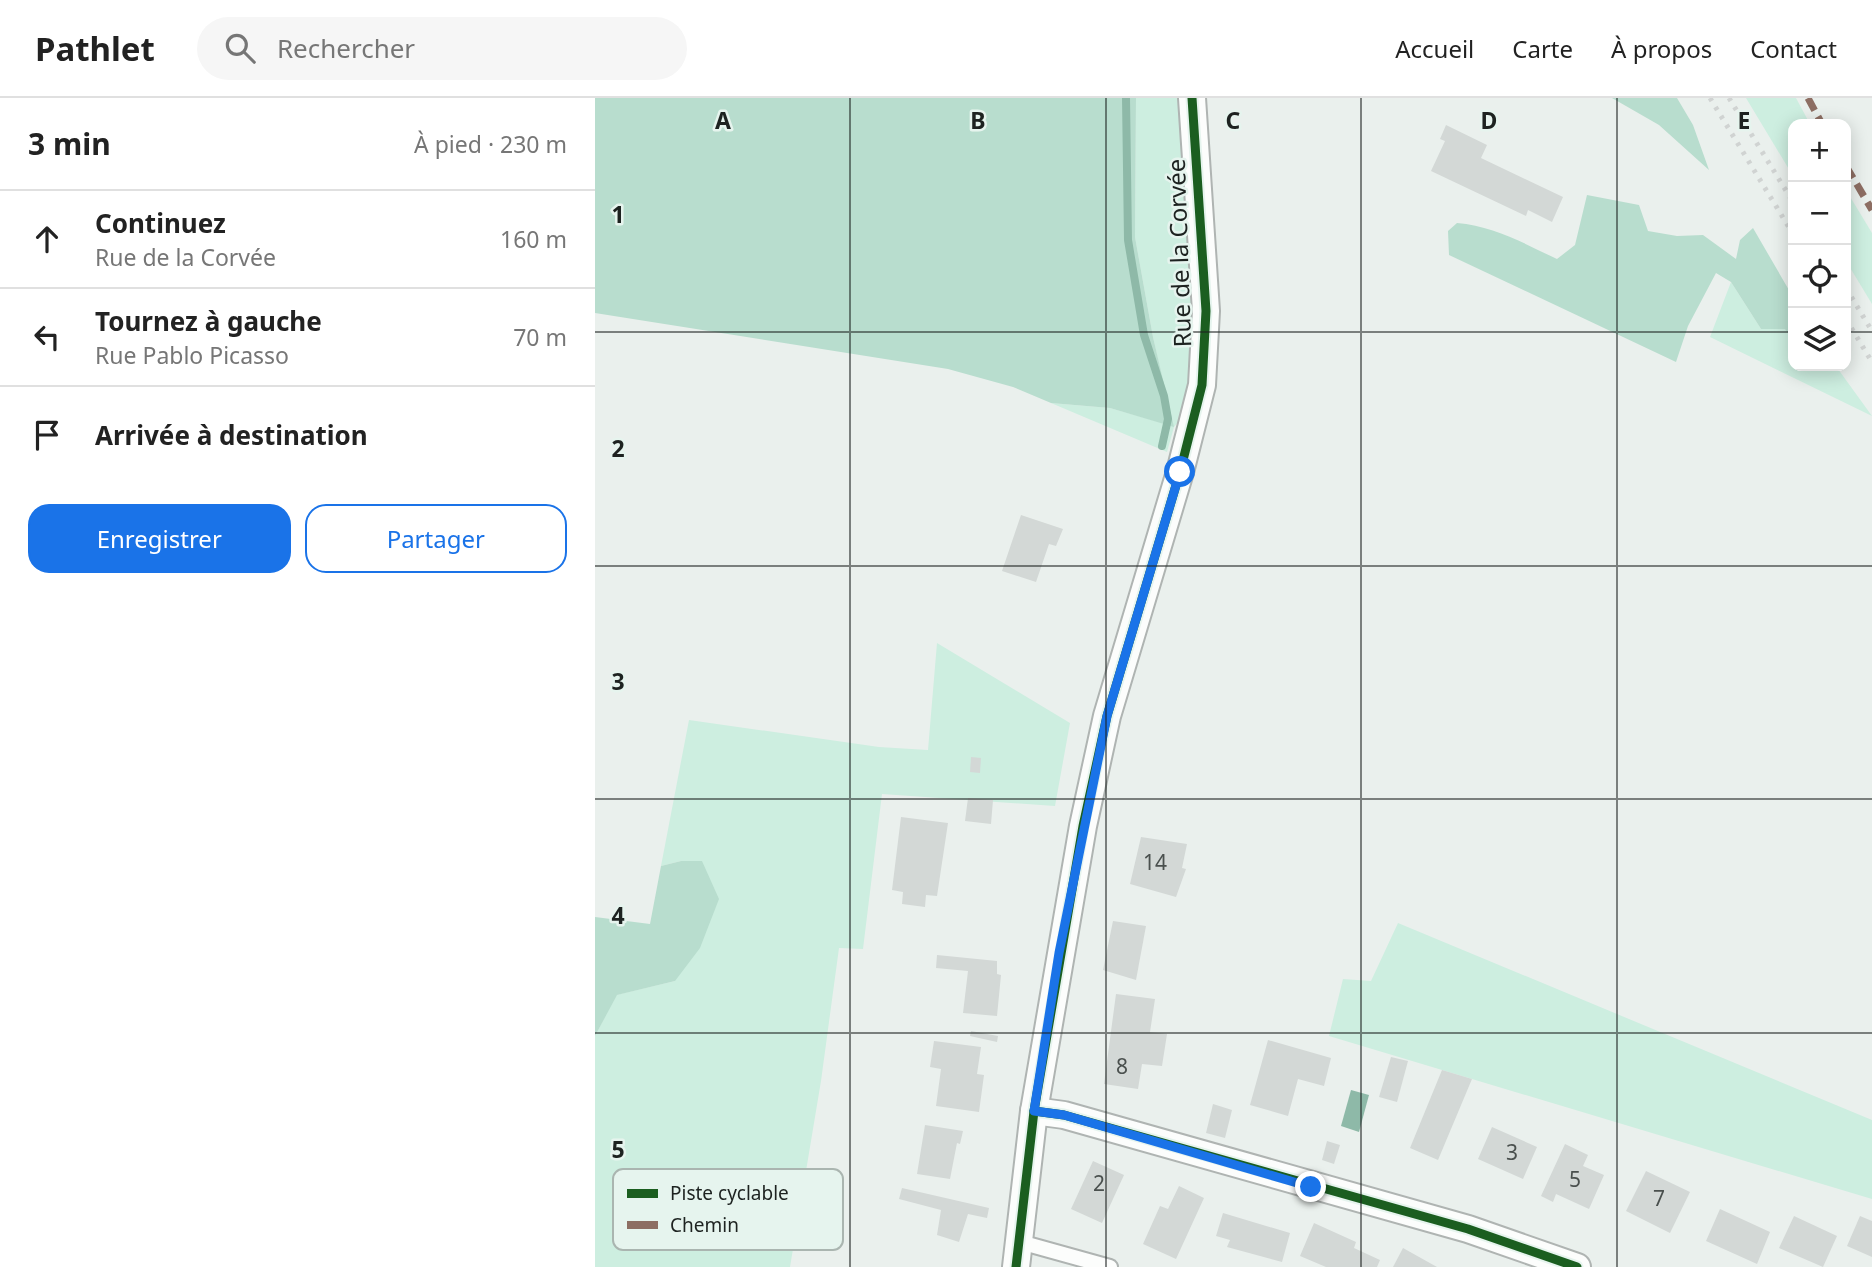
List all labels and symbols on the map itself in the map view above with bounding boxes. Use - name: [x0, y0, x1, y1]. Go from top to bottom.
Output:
- text: A: [715, 104, 731, 136]
- text: B: [970, 104, 986, 136]
- text: C: [1226, 104, 1241, 136]
- text: D: [1481, 104, 1497, 136]
- text: E: [1738, 104, 1750, 136]
- street label: Rue de la Corvée: [1159, 158, 1198, 348]
- text: 1: [611, 198, 625, 230]
- text: 2: [611, 432, 625, 464]
- route start: [1164, 456, 1195, 487]
- text: 3: [611, 665, 625, 697]
- house number: 14: [1143, 848, 1167, 876]
- text: 4: [611, 899, 625, 931]
- house number: 8: [1116, 1052, 1128, 1080]
- text: 5: [611, 1133, 625, 1165]
- house number: 3: [1506, 1138, 1518, 1166]
- house number: 5: [1569, 1165, 1581, 1193]
- legend: [613, 1169, 843, 1250]
- house number: 2: [1093, 1169, 1105, 1197]
- route end: [1295, 1171, 1326, 1202]
- text: Piste cyclable: [670, 1180, 789, 1206]
- house number: 7: [1653, 1184, 1665, 1212]
- text: Chemin: [670, 1212, 739, 1238]

